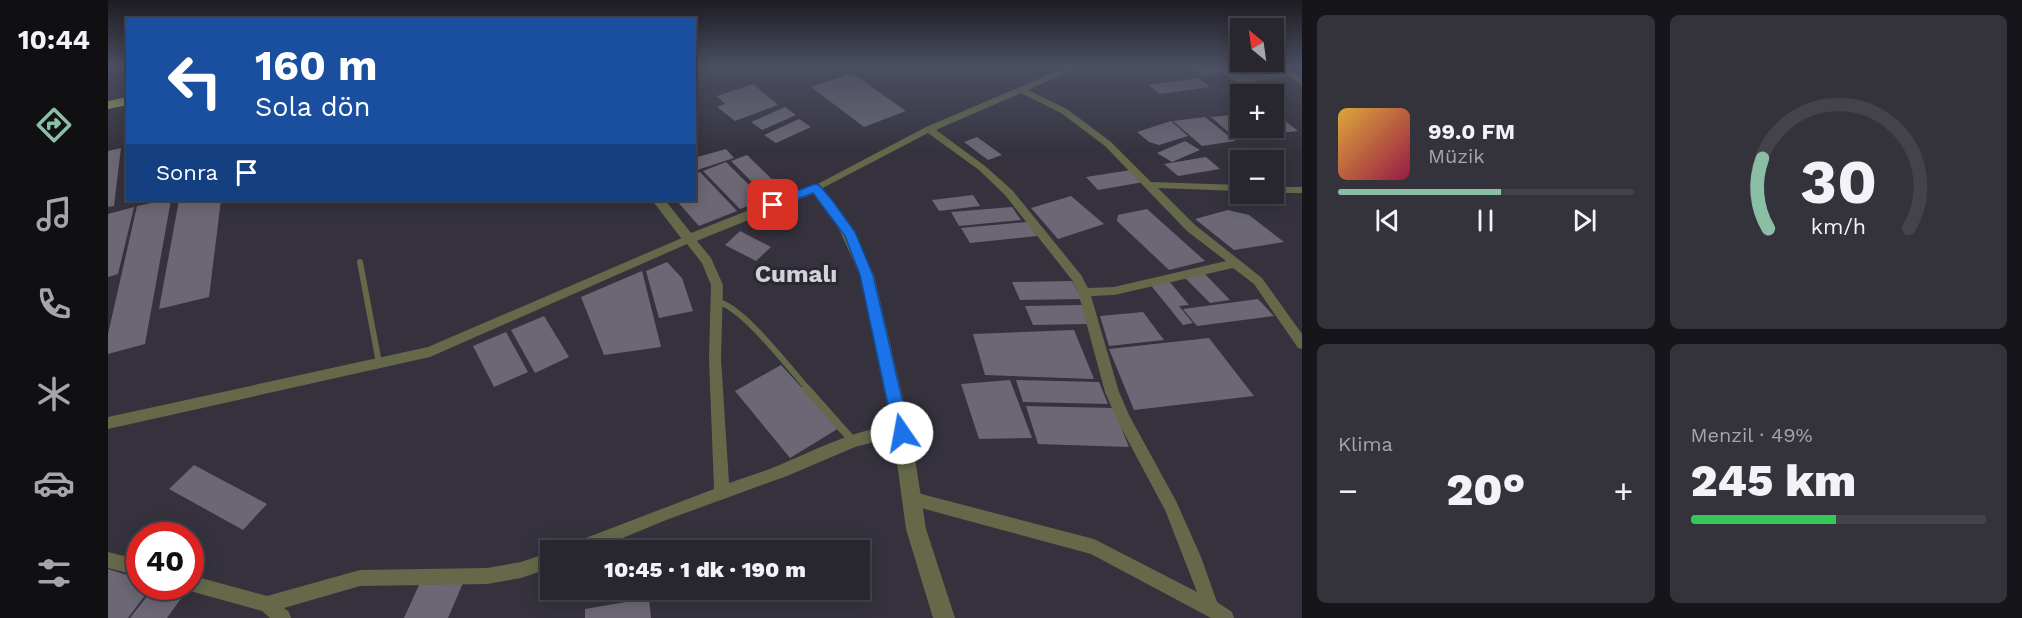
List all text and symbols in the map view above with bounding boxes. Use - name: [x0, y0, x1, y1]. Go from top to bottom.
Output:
- north arrow: [1230, 18, 1284, 72]
- map controls: [1230, 18, 1284, 204]
- text: 10:44: [18, 24, 90, 56]
- text: 160 m: [255, 41, 378, 90]
- icon: left: [156, 42, 234, 120]
- button: +: [1230, 84, 1284, 138]
- text: Sola dön: [255, 91, 370, 123]
- icon: directions: [33, 104, 75, 146]
- text: 99.0 FM: [1428, 119, 1515, 144]
- text: Müzik: [1428, 144, 1485, 168]
- text: 30: [1800, 145, 1877, 218]
- button: −: [1230, 150, 1284, 204]
- icon: arrive: [230, 156, 263, 189]
- text: Sonra: [156, 160, 218, 185]
- pin: [747, 179, 798, 230]
- icon: arrive: [756, 188, 789, 221]
- icon: music: [33, 193, 75, 235]
- icon: previous: [1371, 204, 1404, 237]
- icon: pause: [1469, 204, 1502, 237]
- icon: next: [1568, 204, 1601, 237]
- text: km/h: [1811, 215, 1866, 240]
- district label: Cumalı: [755, 260, 837, 288]
- icon: phone: [33, 283, 75, 325]
- icon: climate: [33, 373, 75, 415]
- position arrow: [870, 401, 934, 465]
- text: Menzil · 49%: [1691, 423, 1813, 447]
- text: Klima: [1338, 432, 1393, 456]
- text: 245 km: [1691, 454, 1856, 507]
- icon: car: [33, 462, 75, 504]
- text: 20°: [1446, 463, 1525, 516]
- text: −: [1338, 471, 1358, 510]
- text: +: [1614, 471, 1633, 510]
- speed limit sign: 40: [126, 522, 204, 600]
- icon: filters: [33, 552, 75, 594]
- text: 10:45 · 1 dk · 190 m: [604, 557, 806, 582]

